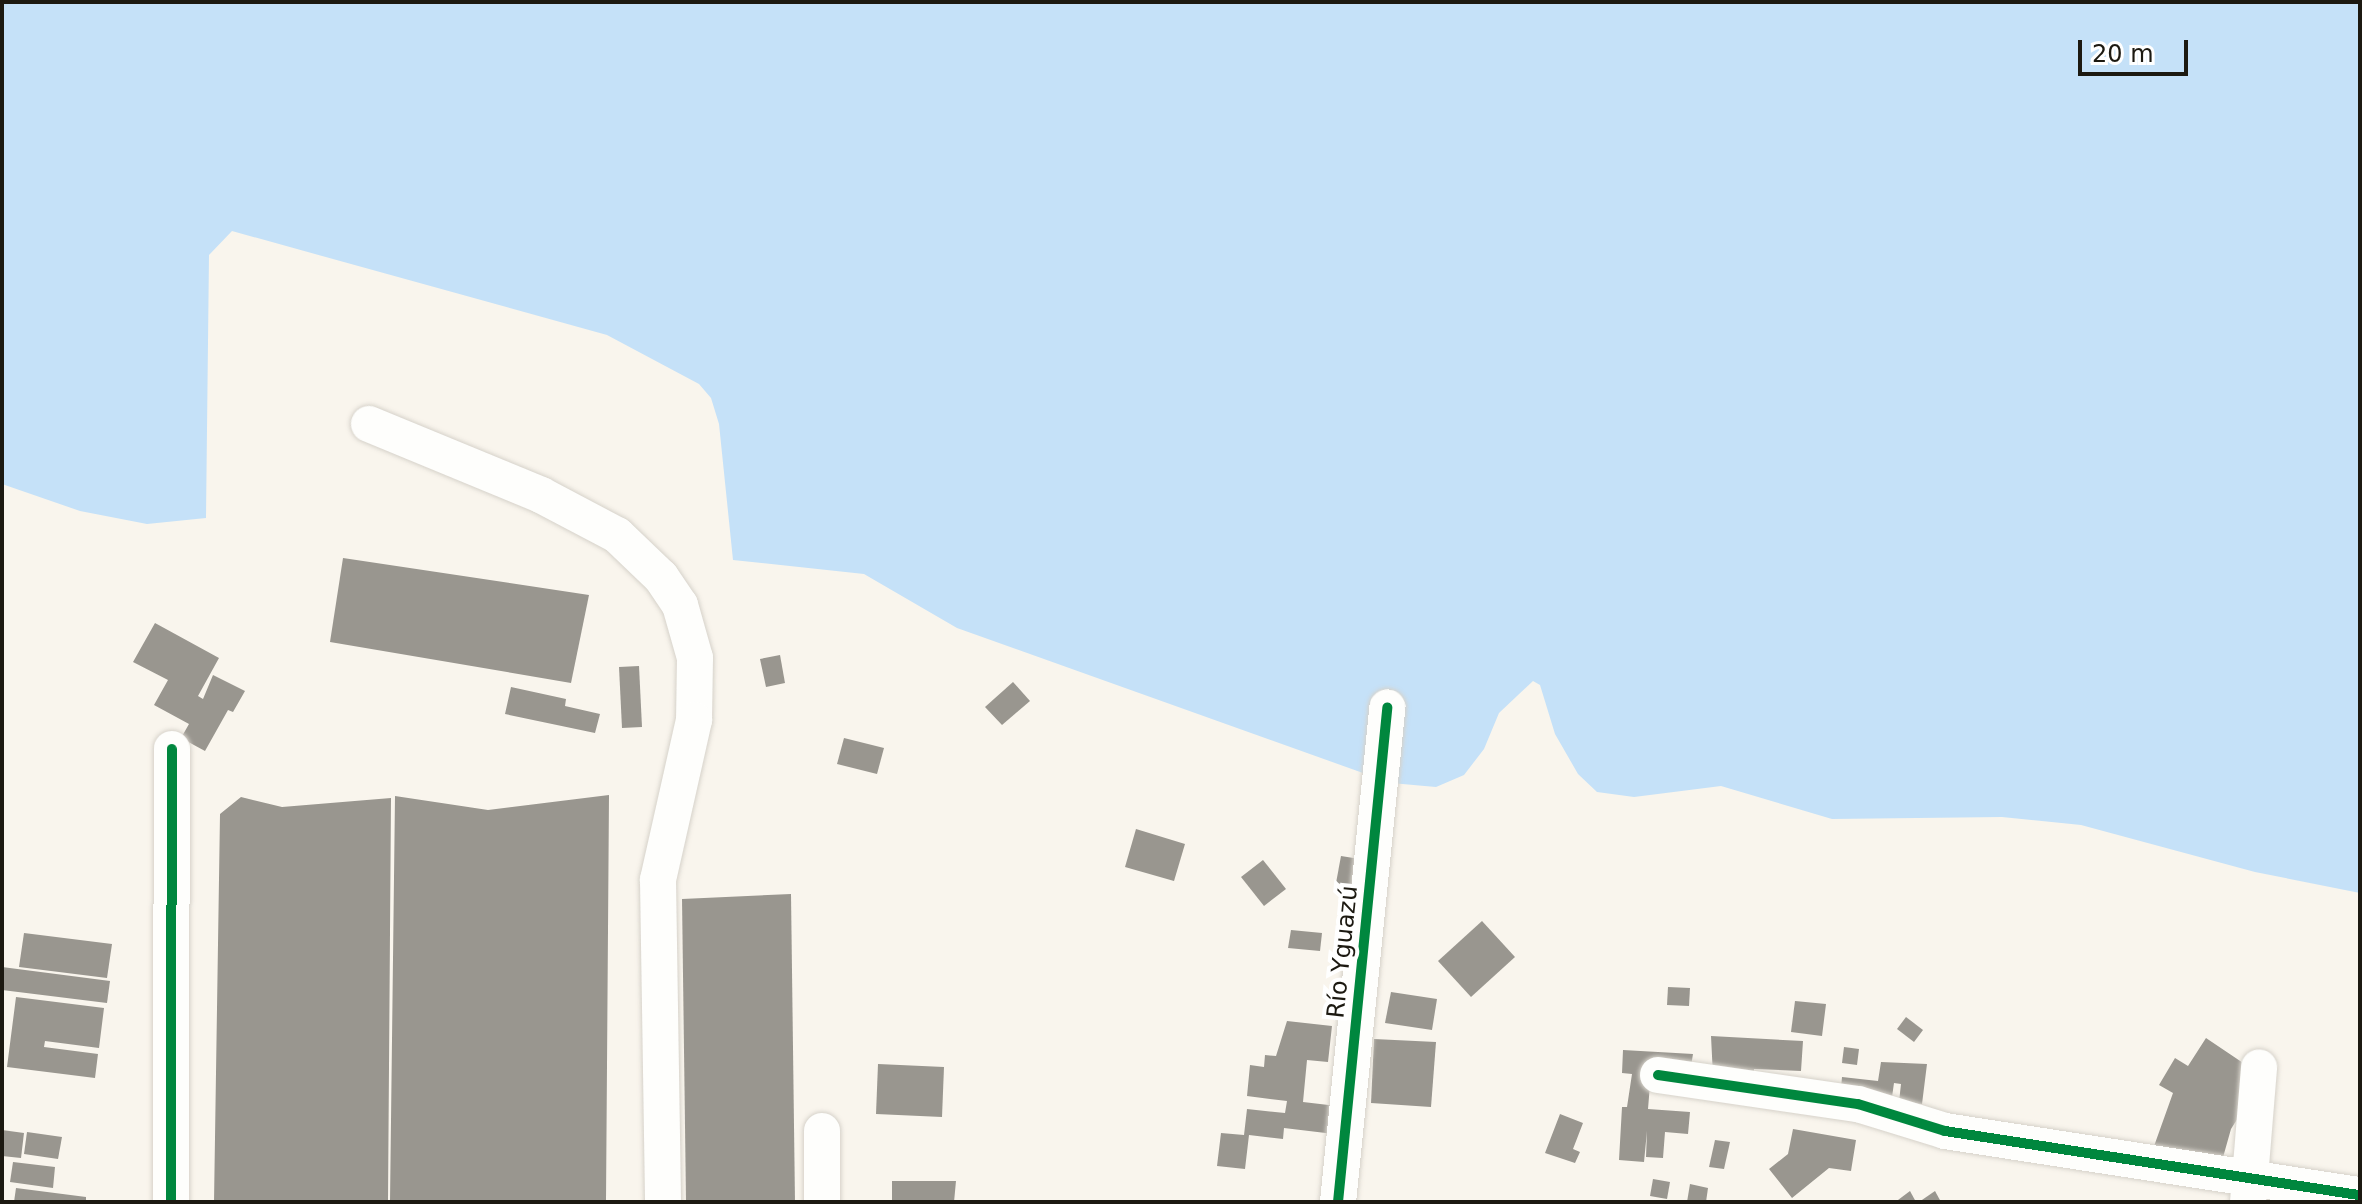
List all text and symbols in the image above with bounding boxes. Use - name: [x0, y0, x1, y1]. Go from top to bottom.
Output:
- scale bar: [2082, 24, 2192, 74]
- text: 20 m: [2092, 40, 2154, 68]
- street label: Río Yguazú: [1322, 884, 1364, 1020]

